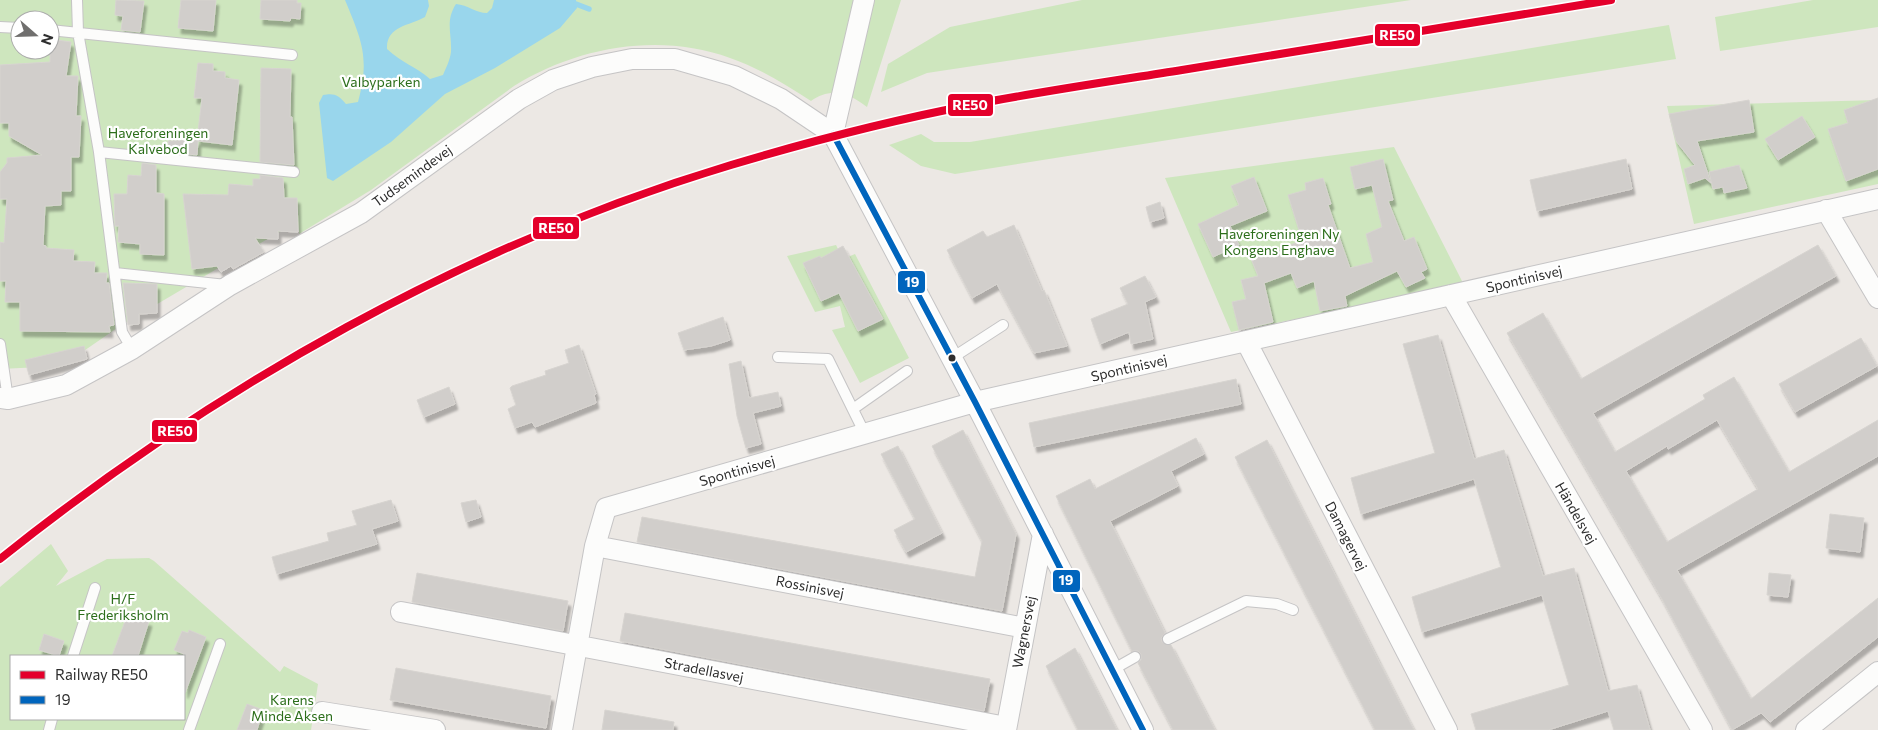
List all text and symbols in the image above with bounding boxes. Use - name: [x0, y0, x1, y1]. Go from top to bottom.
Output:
- north arrow: [10, 10, 60, 60]
- line badge: RE50: [1374, 23, 1421, 47]
- text: RE50: [1379, 26, 1415, 43]
- text: N: [38, 32, 57, 47]
- park label: Valbyparken: [342, 73, 420, 90]
- line badge: RE50: [947, 93, 994, 117]
- text: RE50: [952, 96, 988, 113]
- park label: Haveforeningen Kalvebod: [108, 124, 208, 157]
- street label: Tudsemindevej: [368, 141, 455, 210]
- line badge: RE50: [532, 216, 580, 240]
- text: RE50: [538, 219, 574, 236]
- park label: Haveforeningen Ny Kongens Enghave: [1218, 225, 1340, 258]
- street label: Spontinisvej: [1484, 261, 1564, 296]
- line badge: 19: [897, 270, 926, 294]
- text: 19: [905, 273, 920, 290]
- street label: Spontinisvej: [1089, 350, 1169, 385]
- unlabelled marker: [947, 353, 957, 363]
- line badge: RE50: [151, 419, 198, 443]
- text: RE50: [157, 422, 193, 439]
- street label: Spontinisvej: [697, 452, 777, 489]
- street label: Händelsvej: [1552, 479, 1601, 547]
- street label: Damagervej: [1322, 498, 1371, 573]
- line badge: 19: [1052, 569, 1081, 593]
- text: 19: [1059, 571, 1074, 588]
- street label: Rossinisvej: [775, 572, 846, 601]
- park label: H/F Frederiksholm: [77, 590, 169, 623]
- street label: Wagnersvej: [1008, 594, 1039, 670]
- street label: Stradellasvej: [663, 653, 745, 686]
- legend: [10, 655, 185, 720]
- text: Railway RE50: [55, 665, 148, 683]
- text: 19: [55, 690, 71, 708]
- park label: Karens Minde Aksen: [251, 691, 333, 724]

